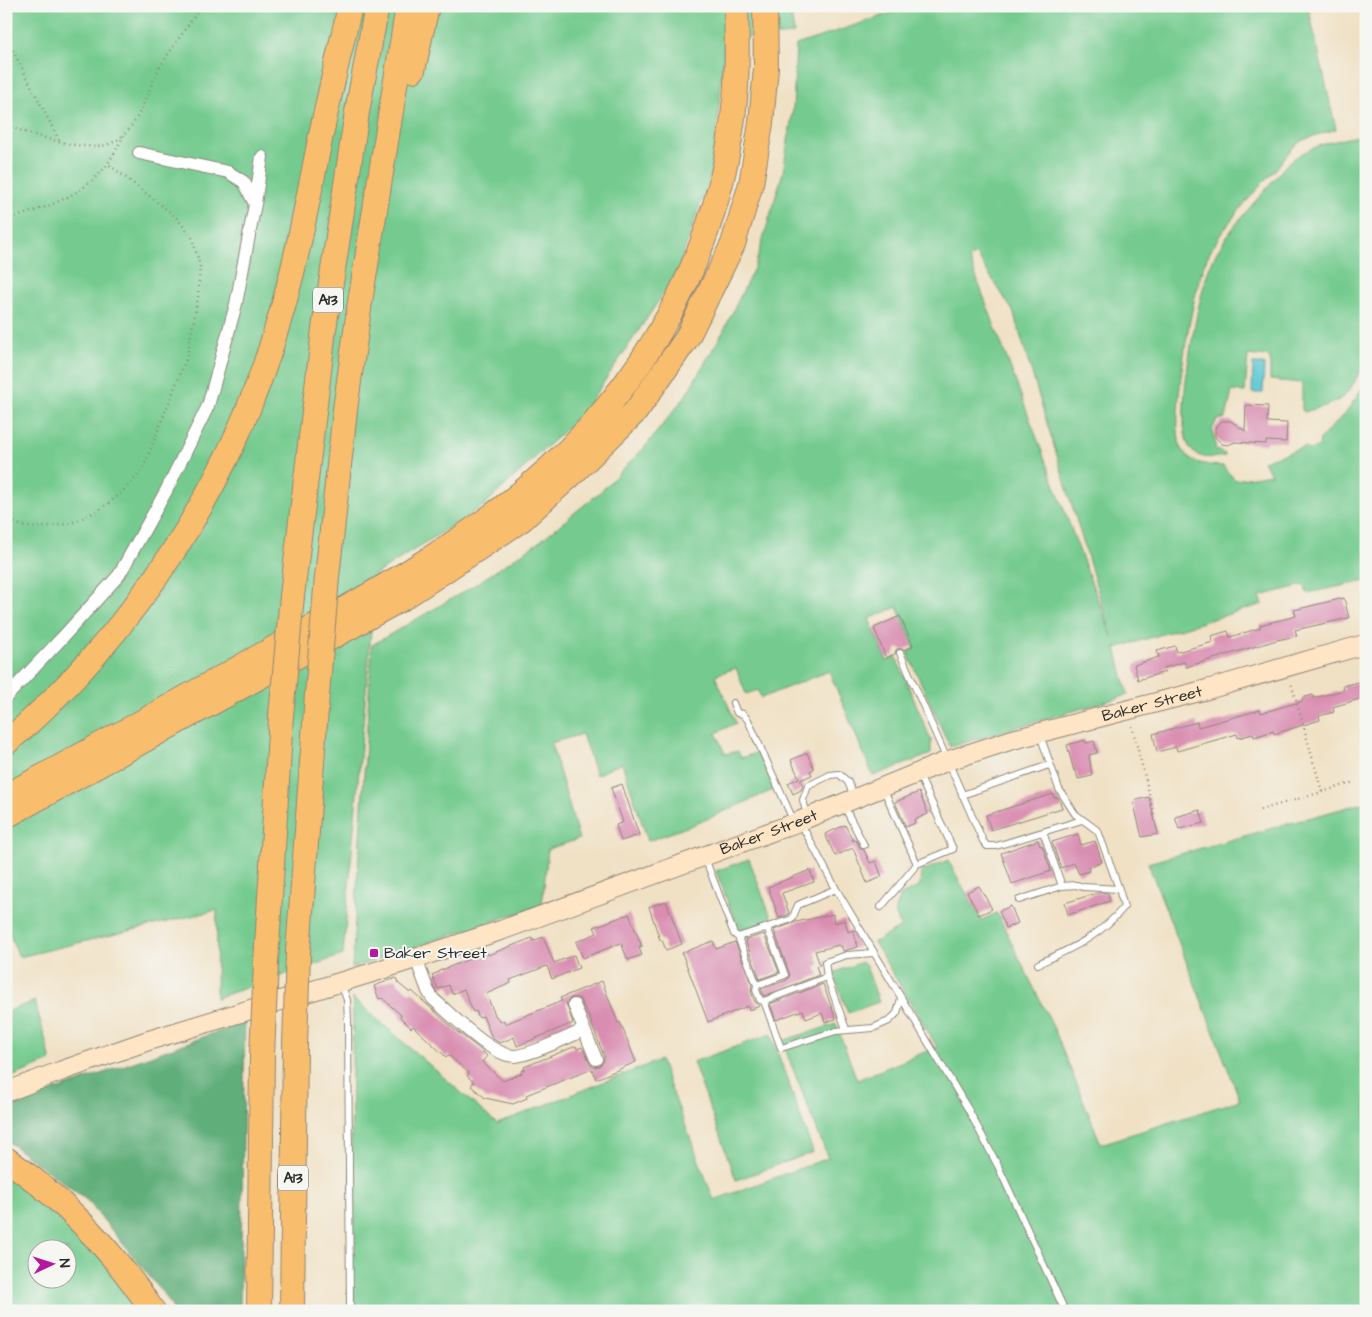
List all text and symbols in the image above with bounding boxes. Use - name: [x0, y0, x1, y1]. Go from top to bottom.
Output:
- road number: A13: [313, 288, 343, 312]
- street label: Baker Street: [1100, 680, 1205, 727]
- street label: Baker Street: [717, 804, 821, 860]
- place label: Baker Street: [384, 942, 487, 964]
- marker: Baker Street: [368, 947, 380, 959]
- road number: A13: [278, 1166, 308, 1190]
- north arrow: [28, 1240, 78, 1290]
- text: N: [54, 1258, 74, 1268]

